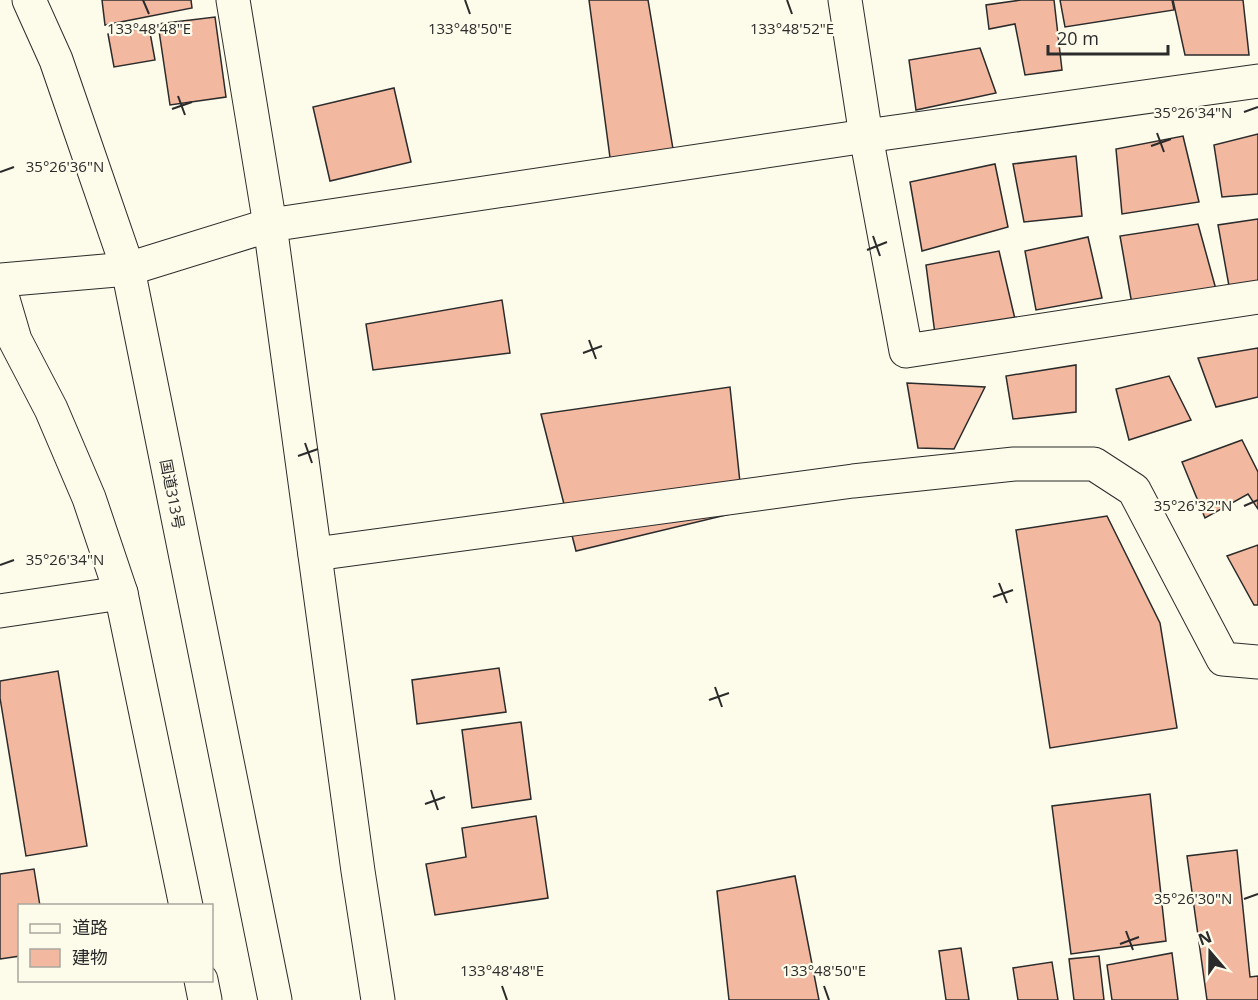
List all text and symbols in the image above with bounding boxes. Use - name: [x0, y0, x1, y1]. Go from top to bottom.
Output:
- text: 133°48'48"E: [107, 18, 191, 38]
- text: 133°48'50"E: [428, 18, 512, 38]
- text: 133°48'52"E: [750, 18, 834, 38]
- scale bar: [1048, 18, 1168, 56]
- text: 20 m: [1057, 26, 1099, 50]
- text: 35°26'34"N: [1154, 102, 1232, 122]
- text: 35°26'36"N: [26, 156, 104, 176]
- street label: 国道313号: [156, 457, 190, 531]
- text: 35°26'32"N: [1154, 495, 1232, 515]
- text: 35°26'34"N: [26, 549, 104, 569]
- text: 35°26'30"N: [1154, 888, 1232, 908]
- legend: [18, 904, 213, 982]
- text: 道路: [72, 915, 108, 939]
- north arrow: [1180, 922, 1240, 982]
- text: N: [1195, 925, 1215, 950]
- text: 建物: [72, 945, 108, 969]
- text: 133°48'48"E: [460, 960, 544, 980]
- text: 133°48'50"E: [782, 960, 866, 980]

